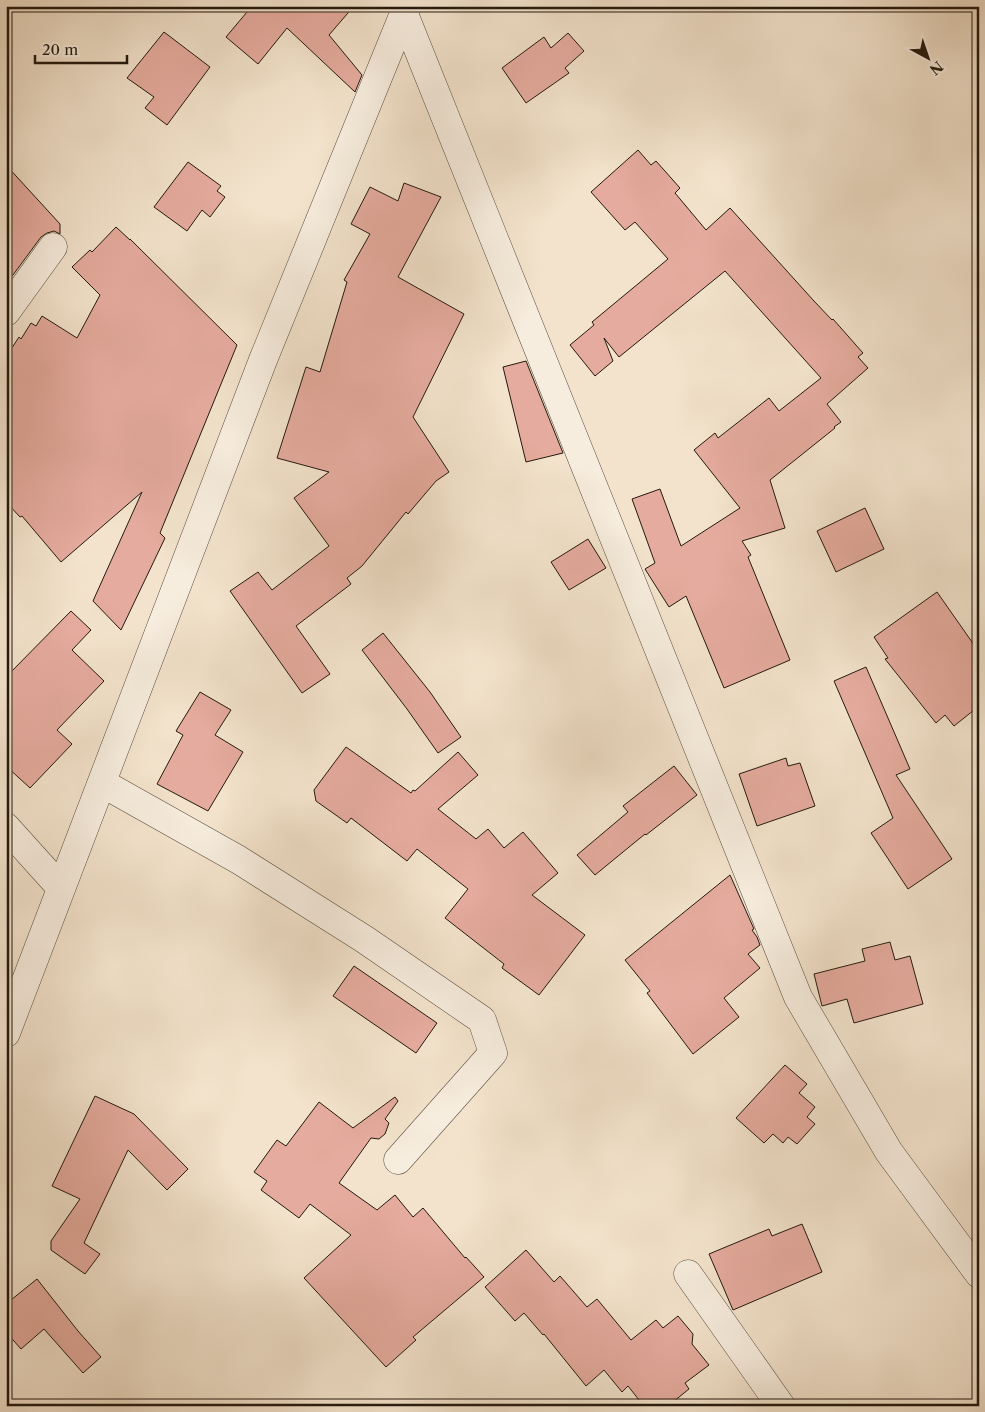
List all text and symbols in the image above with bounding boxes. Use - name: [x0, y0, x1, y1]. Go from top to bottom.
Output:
- scale bar: [35, 32, 128, 64]
- north arrow: [902, 32, 952, 82]
- text: 20 m: [42, 40, 78, 59]
- text: N: [926, 57, 947, 79]

